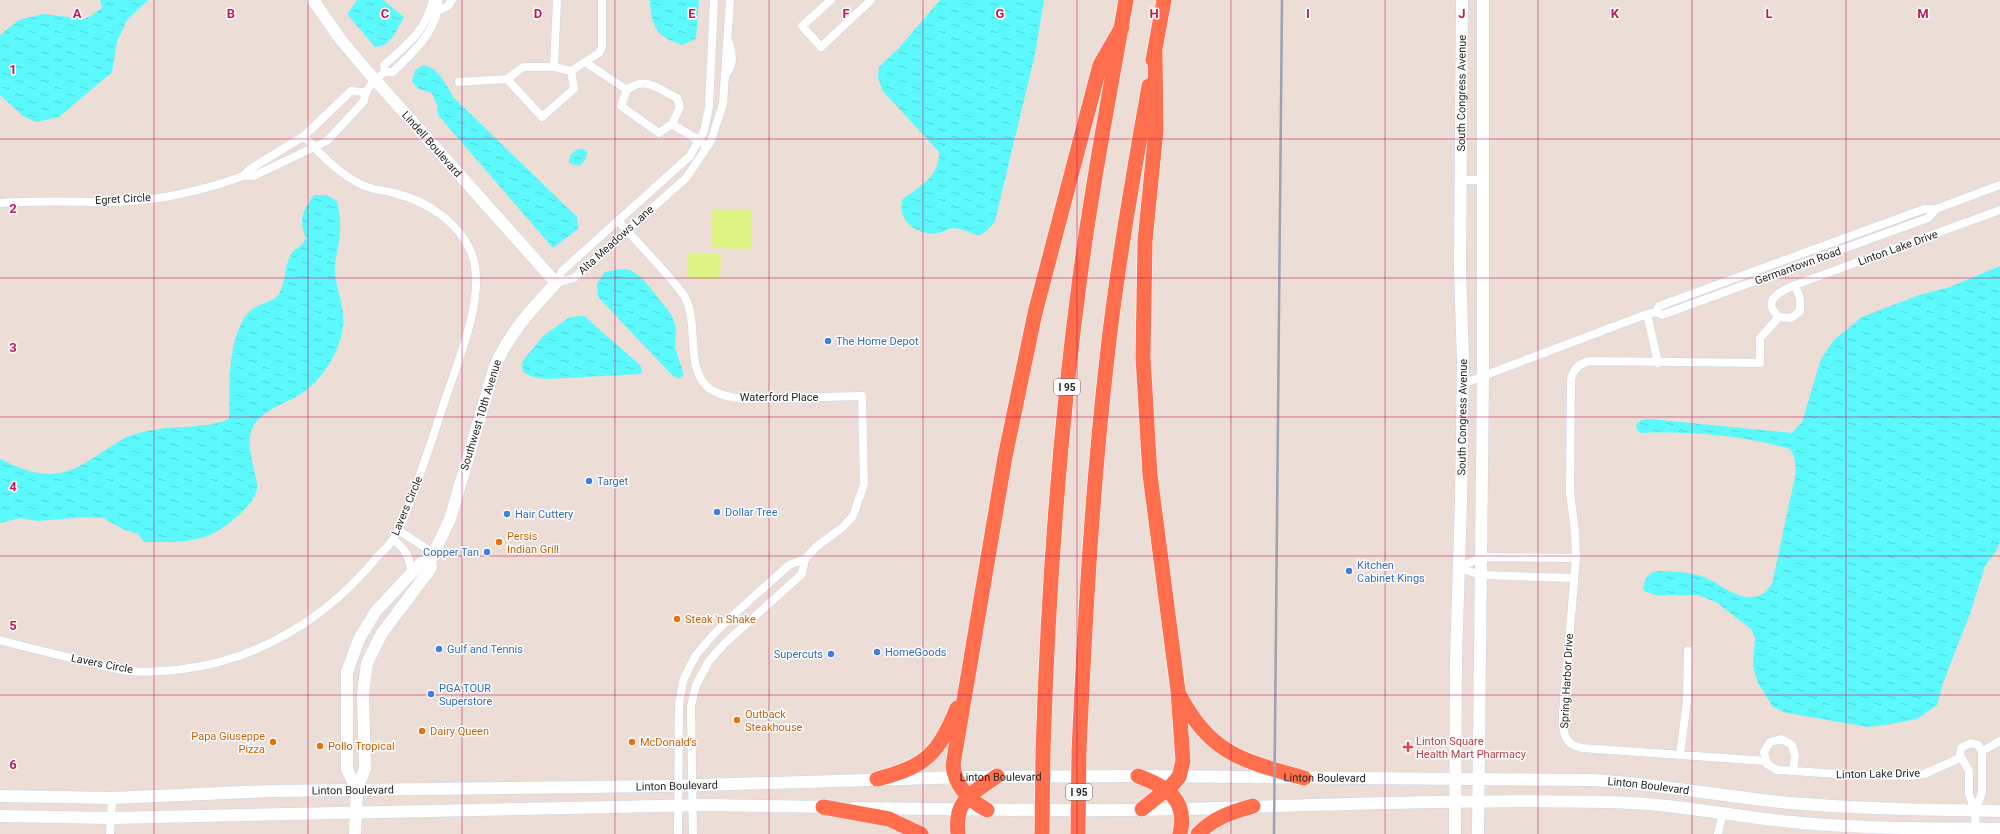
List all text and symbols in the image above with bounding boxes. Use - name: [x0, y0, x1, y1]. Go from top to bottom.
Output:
- text: A: [73, 6, 82, 21]
- text: B: [227, 6, 235, 21]
- text: C: [381, 6, 390, 21]
- text: D: [534, 6, 542, 21]
- text: E: [688, 6, 696, 21]
- text: F: [842, 6, 850, 21]
- text: G: [996, 6, 1005, 21]
- text: H: [1149, 6, 1159, 21]
- text: I: [1306, 6, 1310, 21]
- text: J: [1458, 6, 1466, 21]
- text: K: [1611, 6, 1620, 21]
- text: L: [1765, 6, 1773, 21]
- text: M: [1917, 6, 1929, 21]
- street label: South Congress Avenue: [1454, 35, 1468, 152]
- text: 1: [9, 62, 17, 77]
- street label: Lindell Boulevard: [399, 108, 465, 179]
- street label: Egret Circle: [95, 191, 151, 207]
- text: 2: [9, 201, 17, 216]
- street label: Alta Meadows Lane: [576, 203, 656, 277]
- street label: Linton Lake Drive: [1856, 227, 1940, 268]
- street label: Germantown Road: [1753, 244, 1843, 288]
- place label: The Home Depot: [836, 335, 919, 348]
- marker: The Home Depot: [823, 336, 833, 346]
- text: 3: [9, 340, 17, 355]
- street label: Southwest 10th Avenue: [458, 358, 504, 472]
- street label: South Congress Avenue: [1455, 359, 1470, 475]
- road number: I 95: [1054, 379, 1080, 395]
- street label: Waterford Place: [740, 391, 818, 404]
- street label: Lavers Circle: [389, 474, 425, 537]
- place label: Target: [597, 475, 629, 488]
- marker: Target: [584, 476, 594, 486]
- text: 4: [9, 479, 17, 494]
- place label: Dollar Tree: [725, 506, 778, 519]
- marker: Dollar Tree: [712, 507, 722, 517]
- place label: Hair Cuttery: [515, 508, 574, 521]
- marker: Hair Cuttery: [502, 509, 512, 519]
- place label: Persis Indian Grill: [507, 530, 559, 556]
- marker: Persis Indian Grill: [494, 537, 504, 547]
- place label: Copper Tan: [423, 546, 479, 559]
- marker: Copper Tan: [482, 547, 492, 557]
- place label: Kitchen Cabinet Kings: [1357, 559, 1425, 585]
- marker: Kitchen Cabinet Kings: [1344, 566, 1354, 576]
- place label: Steak 'n Shake: [685, 613, 756, 626]
- marker: Steak 'n Shake: [672, 614, 682, 624]
- text: 5: [9, 618, 17, 633]
- street label: Spring Harbor Drive: [1558, 633, 1576, 729]
- place label: Gulf and Tennis: [447, 643, 523, 656]
- marker: Gulf and Tennis: [434, 644, 444, 654]
- place label: HomeGoods: [885, 646, 947, 659]
- marker: HomeGoods: [872, 647, 882, 657]
- place label: Supercuts: [774, 648, 823, 661]
- marker: Supercuts: [826, 649, 836, 659]
- street label: Lavers Circle: [70, 652, 134, 676]
- place label: PGA TOUR Superstore: [439, 682, 492, 708]
- marker: PGA TOUR Superstore: [426, 689, 436, 699]
- place label: Outback Steakhouse: [745, 708, 803, 734]
- marker: Outback Steakhouse: [732, 715, 742, 725]
- place label: Dairy Queen: [430, 725, 489, 738]
- marker: Dairy Queen: [417, 726, 427, 736]
- place label: Papa Giuseppe Pizza: [191, 730, 265, 756]
- place label: Linton Square Health Mart Pharmacy: [1416, 735, 1527, 761]
- place label: McDonald's: [640, 736, 697, 749]
- marker: Papa Giuseppe Pizza: [268, 737, 278, 747]
- marker: McDonald's: [627, 737, 637, 747]
- place label: Pollo Tropical: [328, 740, 395, 753]
- marker: Pollo Tropical: [315, 741, 325, 751]
- marker: Linton Square Health Mart Pharmacy: [1403, 742, 1413, 752]
- text: 6: [9, 757, 17, 772]
- street label: Linton Lake Drive: [1836, 767, 1920, 781]
- street label: Linton Boulevard: [959, 770, 1042, 784]
- street label: Linton Boulevard: [1284, 771, 1366, 785]
- street label: Linton Boulevard: [1607, 775, 1690, 797]
- street label: Linton Boulevard: [636, 778, 718, 793]
- street label: Linton Boulevard: [312, 783, 394, 797]
- road number: I 95: [1066, 784, 1092, 800]

